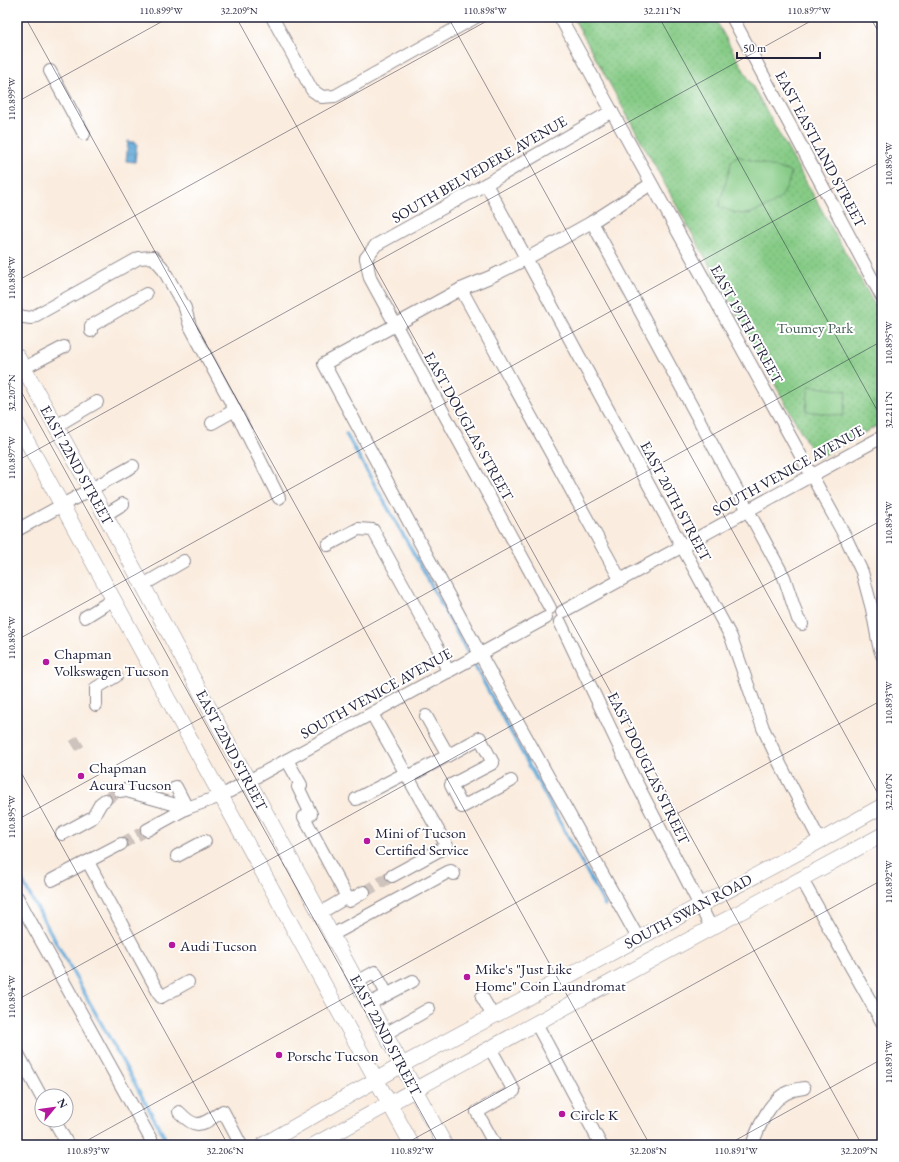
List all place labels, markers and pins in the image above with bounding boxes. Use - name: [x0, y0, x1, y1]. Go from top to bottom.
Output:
- place label: Chapman Volkswagen Tucson: [54, 644, 169, 680]
- marker: Chapman Volkswagen Tucson: [41, 657, 51, 667]
- place label: Chapman Acura Tucson: [88, 758, 172, 794]
- marker: Chapman Acura Tucson: [76, 771, 86, 781]
- place label: Mini of Tucson Certified Service: [375, 823, 469, 859]
- marker: Mini of Tucson Certified Service: [362, 836, 372, 846]
- place label: Audi Tucson: [179, 936, 257, 955]
- marker: Audi Tucson: [167, 940, 177, 950]
- place label: Mike's "Just Like Home" Coin Laundromat: [475, 959, 626, 995]
- marker: Mike's "Just Like Home" Coin Laundromat: [462, 972, 472, 982]
- place label: Porsche Tucson: [287, 1046, 379, 1065]
- marker: Porsche Tucson: [274, 1050, 284, 1060]
- place label: Circle K: [570, 1105, 619, 1124]
- marker: Circle K: [557, 1109, 567, 1119]

